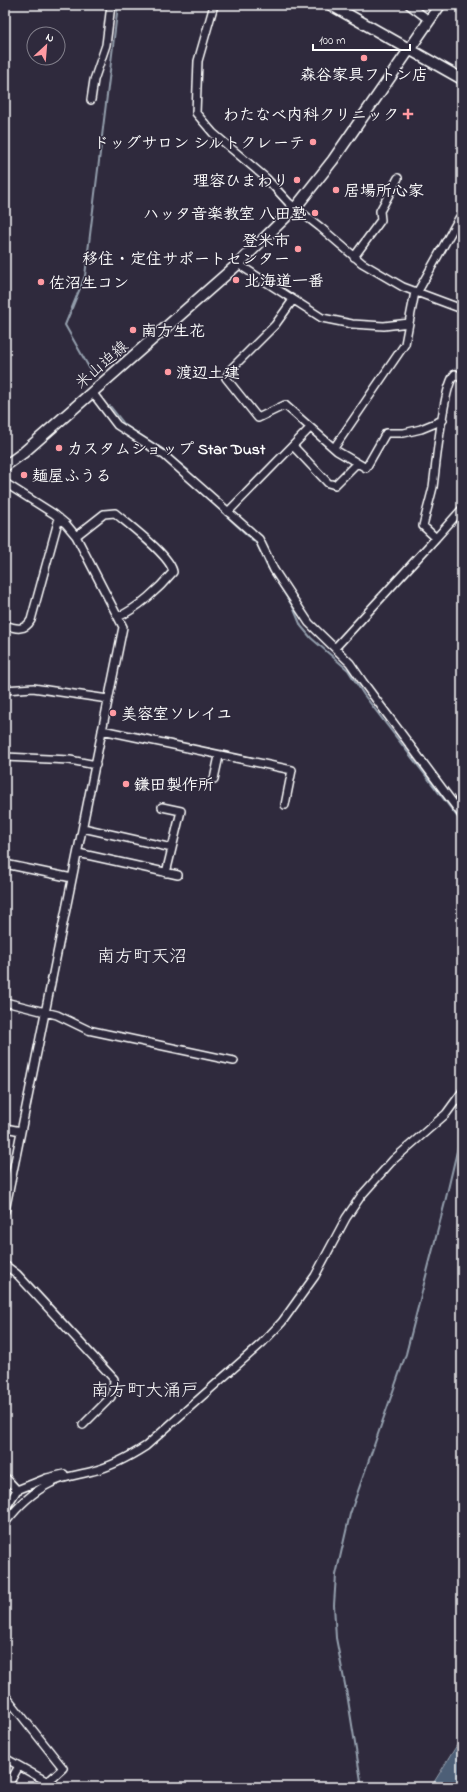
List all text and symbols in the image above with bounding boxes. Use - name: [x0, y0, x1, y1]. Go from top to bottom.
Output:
- north arrow: [26, 26, 66, 66]
- scale bar: [313, 26, 410, 52]
- text: N: [43, 29, 57, 47]
- text: 100 m: [319, 32, 346, 50]
- marker: 森谷家具フトン店: [359, 53, 369, 63]
- place label: 森谷家具フトン店: [300, 64, 428, 88]
- place label: わたなべ内科クリニック: [223, 104, 399, 128]
- marker: わたなべ内科クリニック: [402, 108, 414, 120]
- place label: ドッグサロン シルトクレーテ: [93, 132, 305, 156]
- marker: ドッグサロン シルトクレーテ: [308, 137, 318, 147]
- place label: 理容ひまわり: [193, 170, 289, 194]
- marker: 理容ひまわり: [292, 175, 302, 185]
- place label: 居場所心家: [344, 180, 424, 204]
- marker: 居場所心家: [331, 185, 341, 195]
- place label: ハッタ音楽教室 八田塾: [143, 203, 307, 227]
- marker: ハッタ音楽教室 八田塾: [310, 208, 320, 218]
- place label: 登米市 移住・定住サポートセンター: [82, 230, 290, 272]
- marker: 登米市 移住・定住サポートセンター: [293, 244, 303, 254]
- place label: 北海道一番: [244, 270, 324, 294]
- place label: 佐沼生コン: [49, 272, 129, 296]
- marker: 北海道一番: [231, 275, 241, 285]
- marker: 佐沼生コン: [36, 277, 46, 287]
- place label: 南方生花: [141, 320, 205, 344]
- marker: 南方生花: [128, 325, 138, 335]
- street label: 米山迫線: [70, 335, 134, 396]
- place label: 渡辺土建: [176, 362, 240, 386]
- marker: 渡辺土建: [163, 367, 173, 377]
- place label: カスタムショップ Star Dust: [67, 438, 266, 462]
- marker: カスタムショップ Star Dust: [54, 443, 64, 453]
- place label: 麺屋ふうる: [32, 465, 112, 489]
- marker: 麺屋ふうる: [19, 470, 29, 480]
- place label: 美容室ソレイユ: [121, 703, 232, 727]
- marker: 美容室ソレイユ: [108, 708, 118, 718]
- place label: 鎌田製作所: [134, 774, 214, 798]
- marker: 鎌田製作所: [121, 779, 131, 789]
- district label: 南方町天沼: [97, 945, 187, 971]
- district label: 南方町大涌戸: [91, 1379, 199, 1405]

